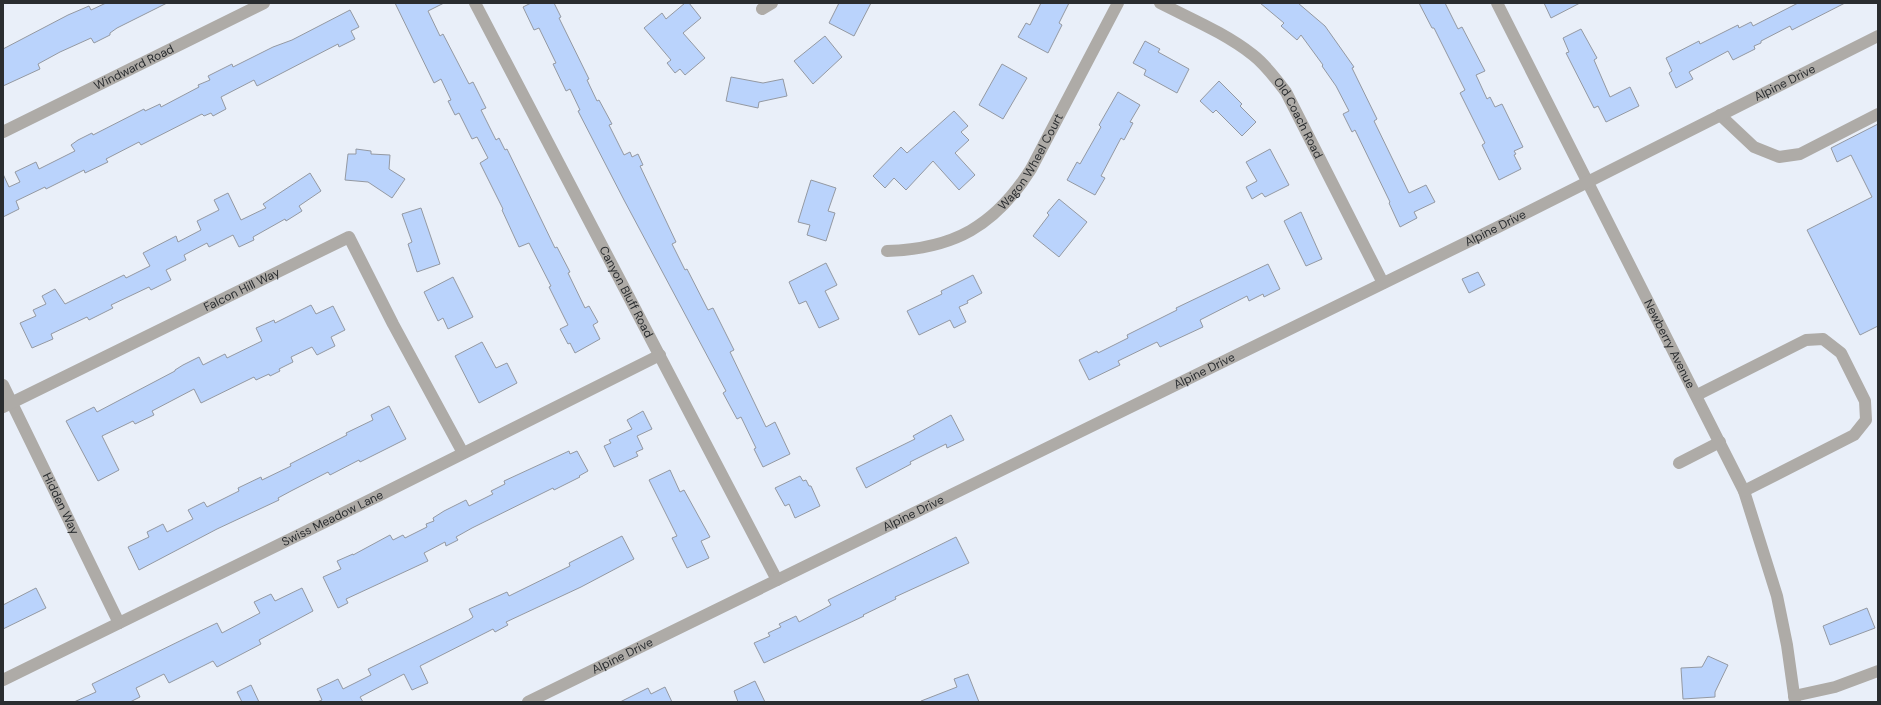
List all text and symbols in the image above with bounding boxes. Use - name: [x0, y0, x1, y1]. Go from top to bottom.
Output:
- street label: Windward Road: [91, 41, 177, 94]
- street label: Alpine Drive: [1751, 61, 1818, 105]
- street label: Old Coach Road: [1270, 74, 1326, 161]
- street label: Wagon Wheel Court: [995, 111, 1067, 214]
- street label: Alpine Drive: [1462, 206, 1529, 250]
- street label: Canyon Bluff Road: [596, 243, 657, 340]
- street label: Falcon Hill Way: [201, 264, 283, 315]
- street label: Newberry Avenue: [1640, 296, 1699, 391]
- street label: Alpine Drive: [1171, 349, 1238, 393]
- street label: Hidden Way: [39, 470, 83, 538]
- street label: Swiss Meadow Lane: [279, 487, 386, 550]
- street label: Alpine Drive: [880, 491, 947, 535]
- street label: Alpine Drive: [589, 634, 656, 678]

